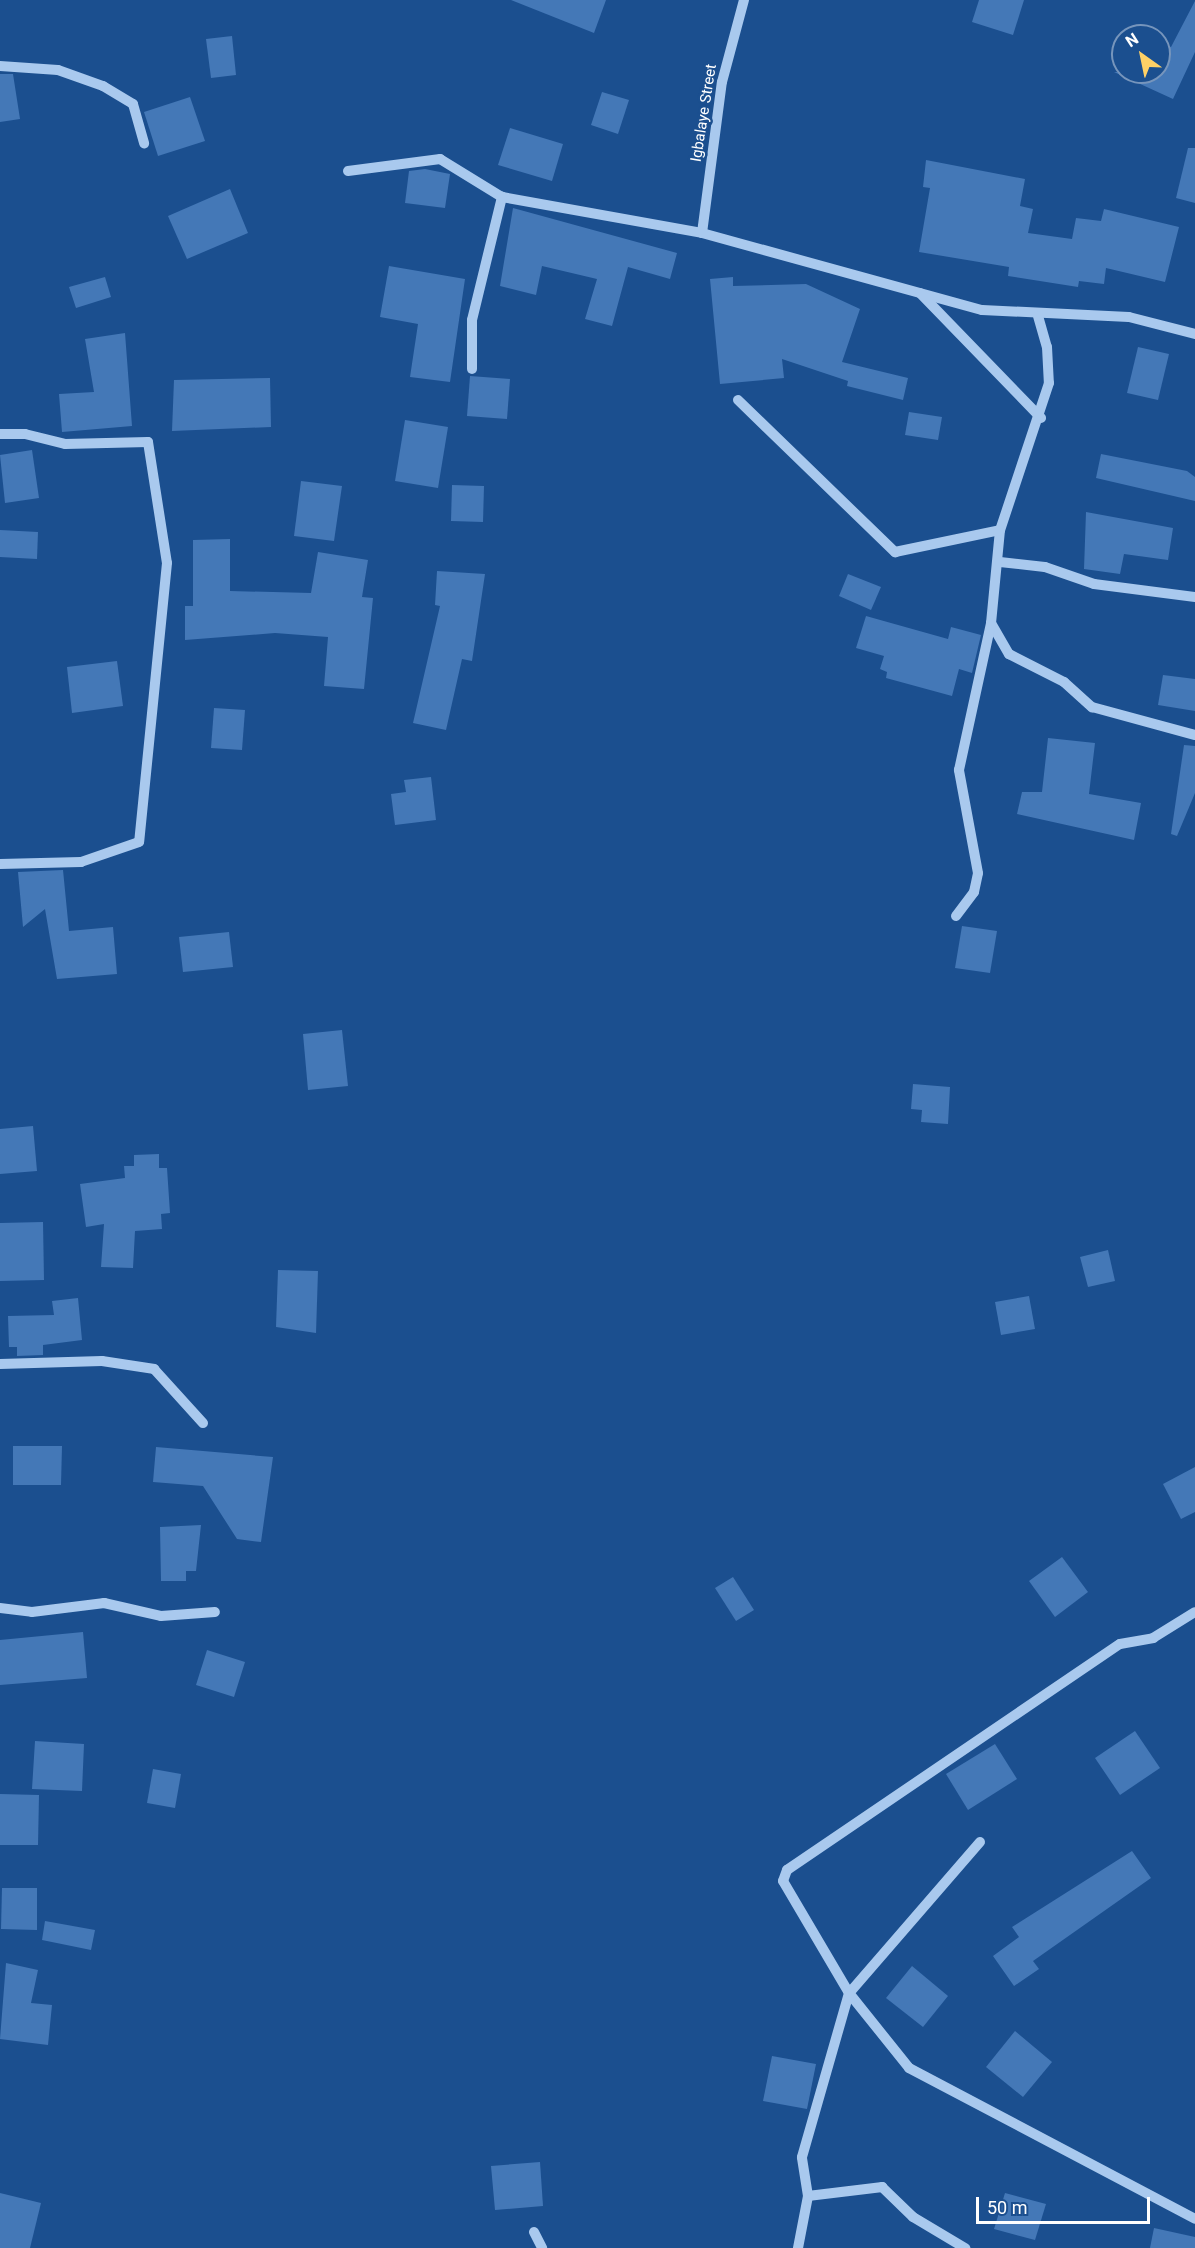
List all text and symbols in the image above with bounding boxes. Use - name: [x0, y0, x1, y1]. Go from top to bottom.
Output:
- north arrow: [1111, 24, 1171, 84]
- text: N: [1122, 29, 1142, 51]
- street label: Igbalaye Street: [687, 63, 721, 163]
- scale bar: [979, 2185, 1153, 2223]
- text: 50 m: [987, 2197, 1027, 2218]

